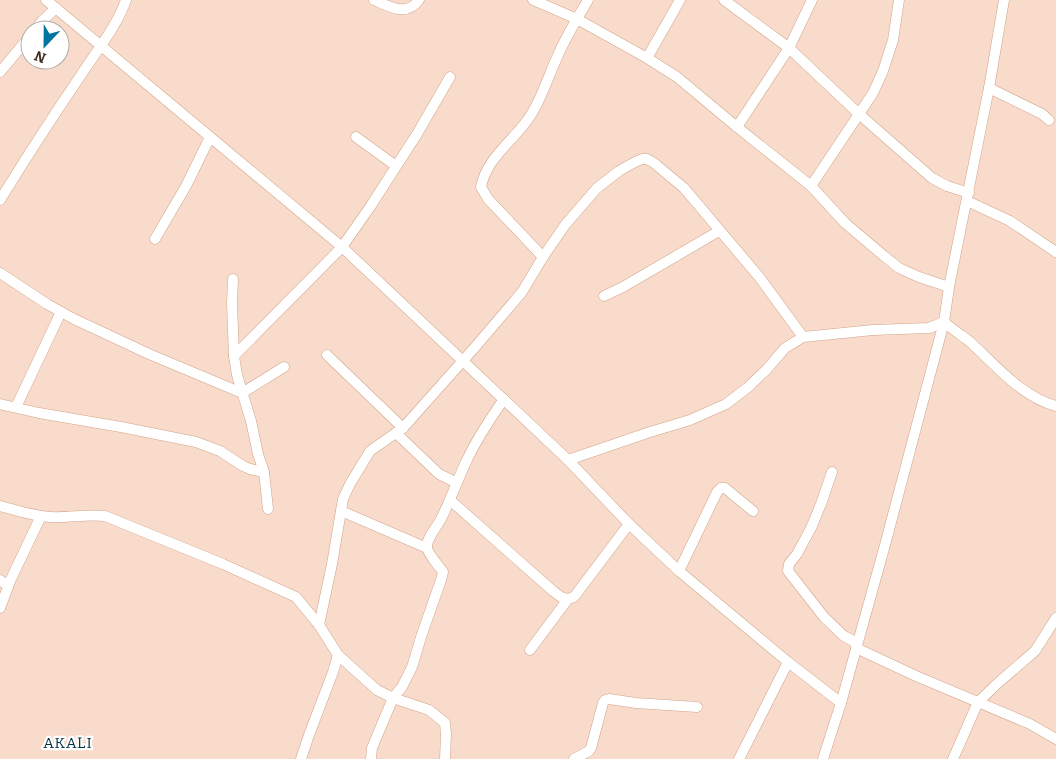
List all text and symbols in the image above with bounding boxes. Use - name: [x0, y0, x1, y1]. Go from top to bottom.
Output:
- north arrow: [20, 20, 70, 70]
- text: N: [32, 47, 49, 66]
- district label: AKALI: [43, 734, 93, 752]

